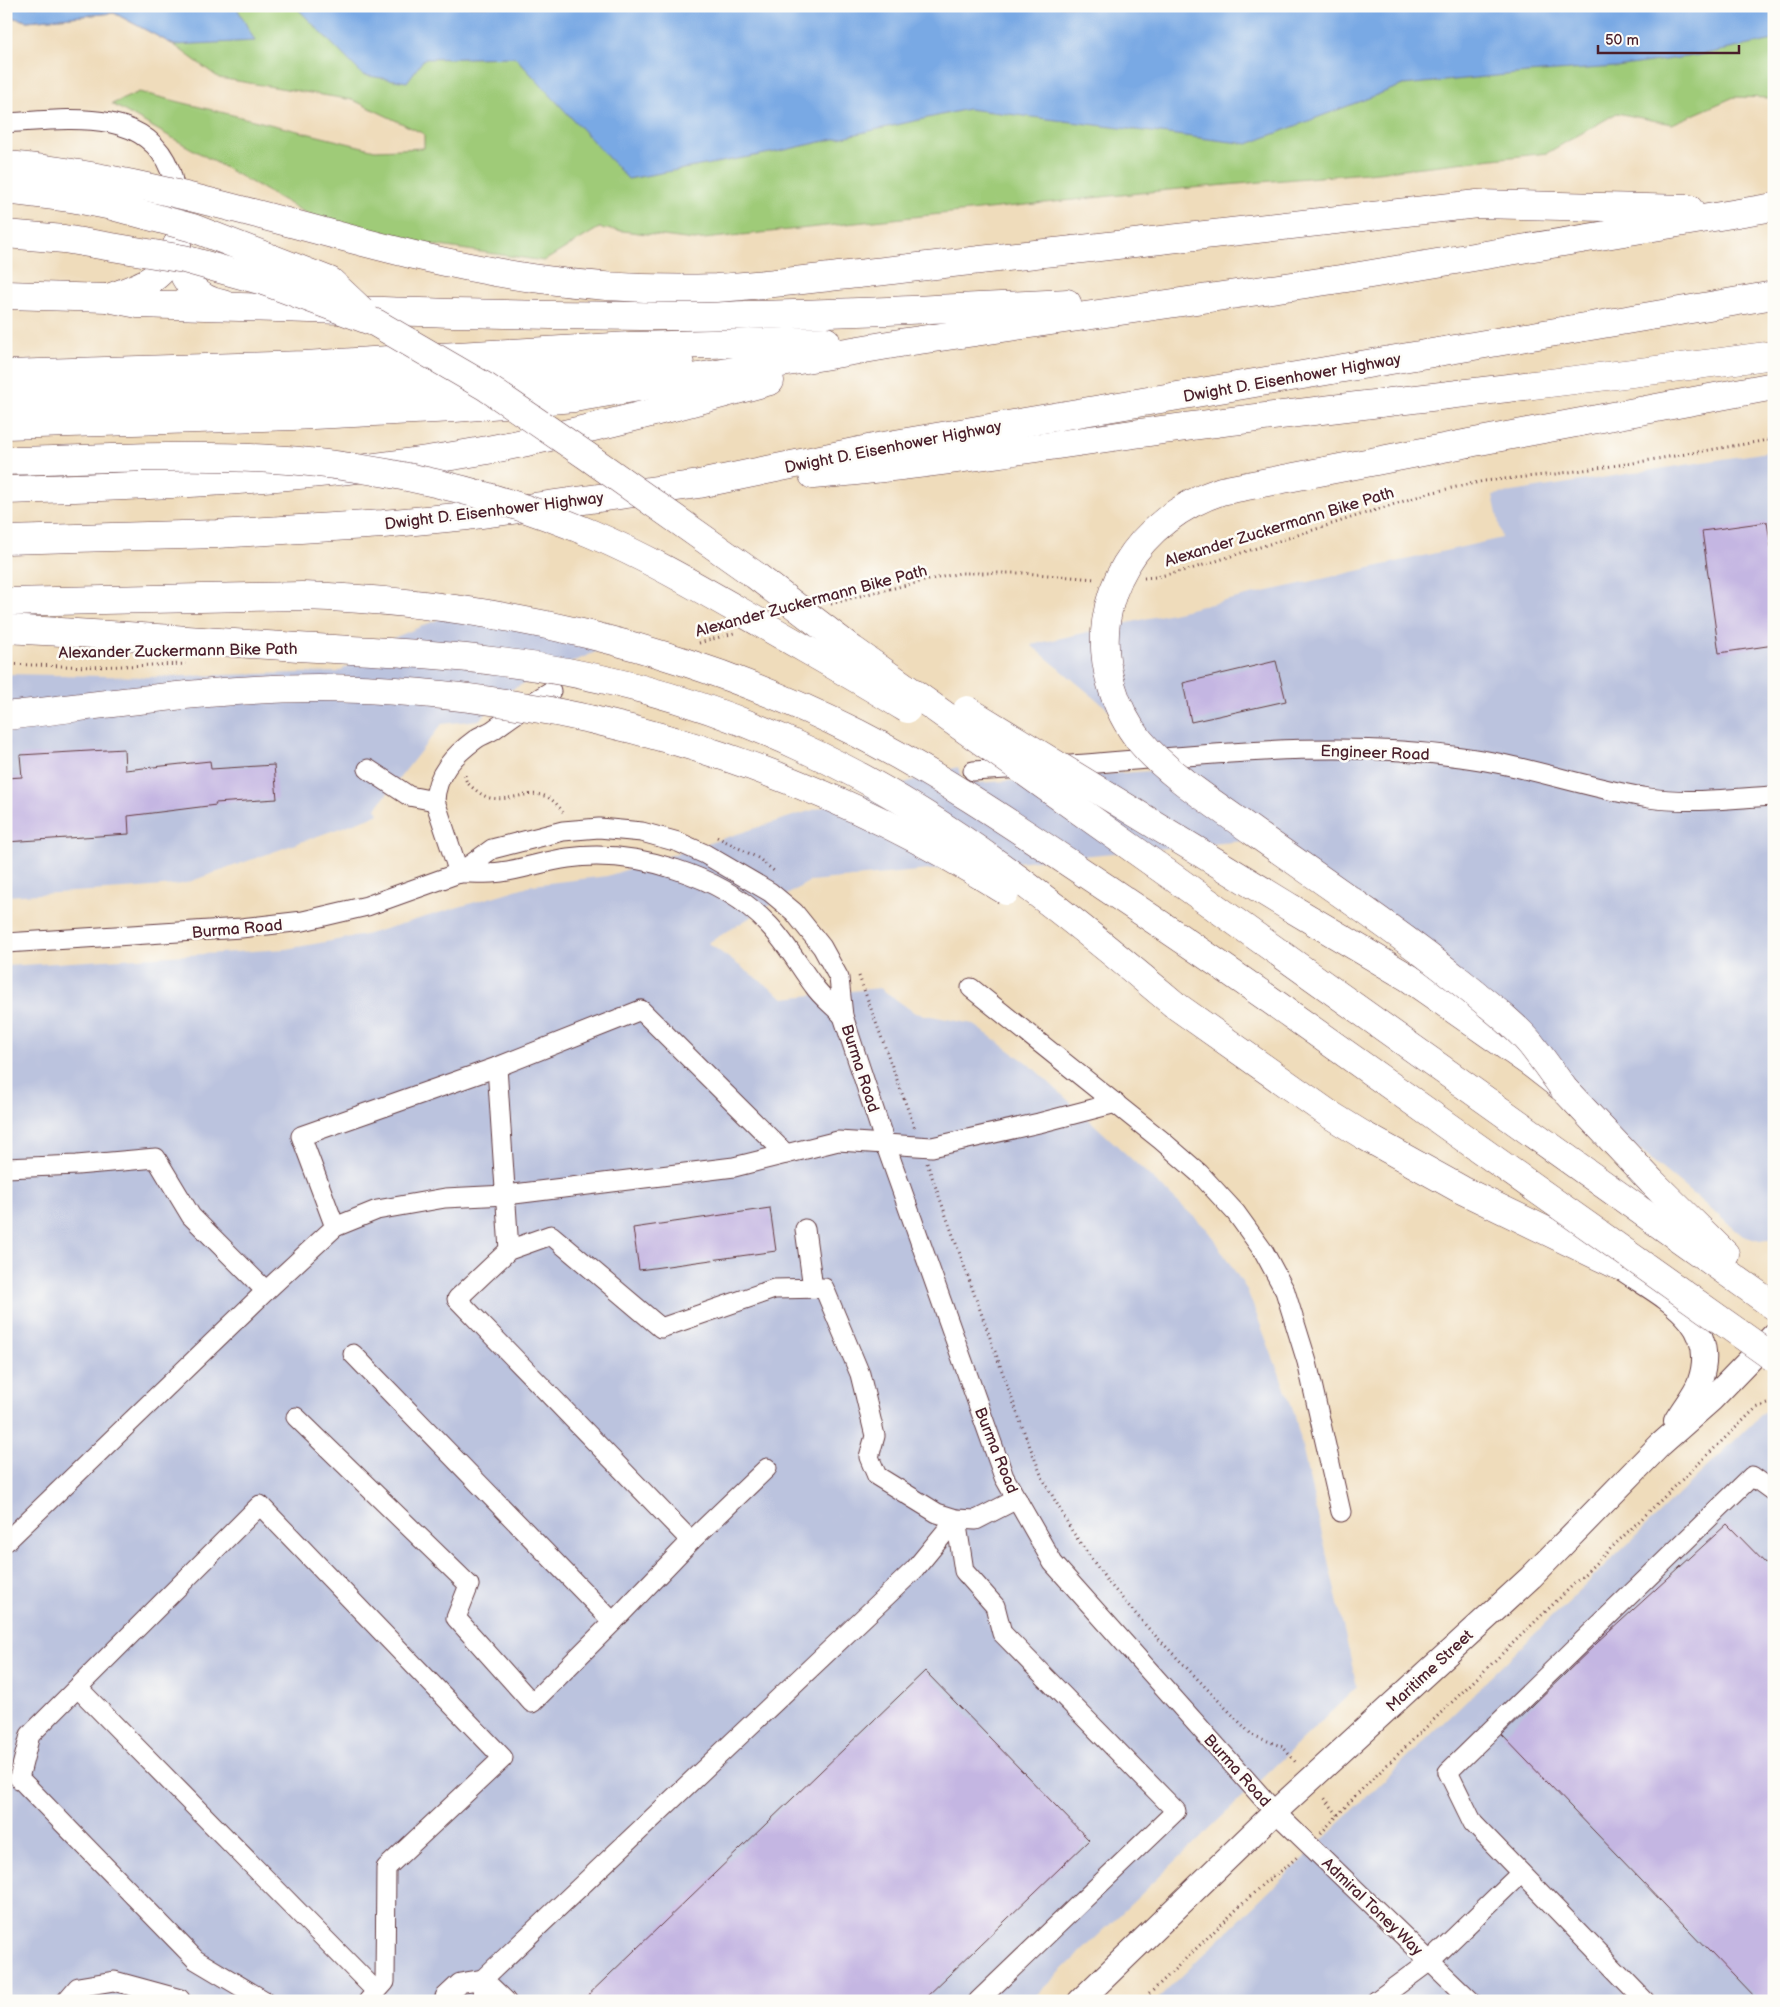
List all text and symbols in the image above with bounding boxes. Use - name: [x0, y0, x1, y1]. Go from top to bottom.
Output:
- scale bar: [1598, 22, 1739, 54]
- text: 50 m: [1605, 31, 1639, 50]
- street label: Dwight D. Eisenhower Highway: [1182, 350, 1403, 407]
- street label: Dwight D. Eisenhower Highway: [783, 417, 1004, 478]
- street label: Alexander Zuckermann Bike Path: [1162, 483, 1397, 571]
- street label: Dwight D. Eisenhower Highway: [384, 489, 606, 534]
- street label: Alexander Zuckermann Bike Path: [693, 561, 929, 642]
- street label: Alexander Zuckermann Bike Path: [58, 640, 298, 663]
- street label: Engineer Road: [1320, 742, 1430, 765]
- street label: Burma Road: [191, 916, 283, 943]
- street label: Burma Road: [836, 1022, 883, 1115]
- street label: Burma Road: [970, 1405, 1021, 1496]
- street label: Maritime Street: [1383, 1626, 1477, 1716]
- street label: Burma Road: [1199, 1731, 1274, 1811]
- street label: Admiral Toney Way: [1318, 1854, 1427, 1961]

